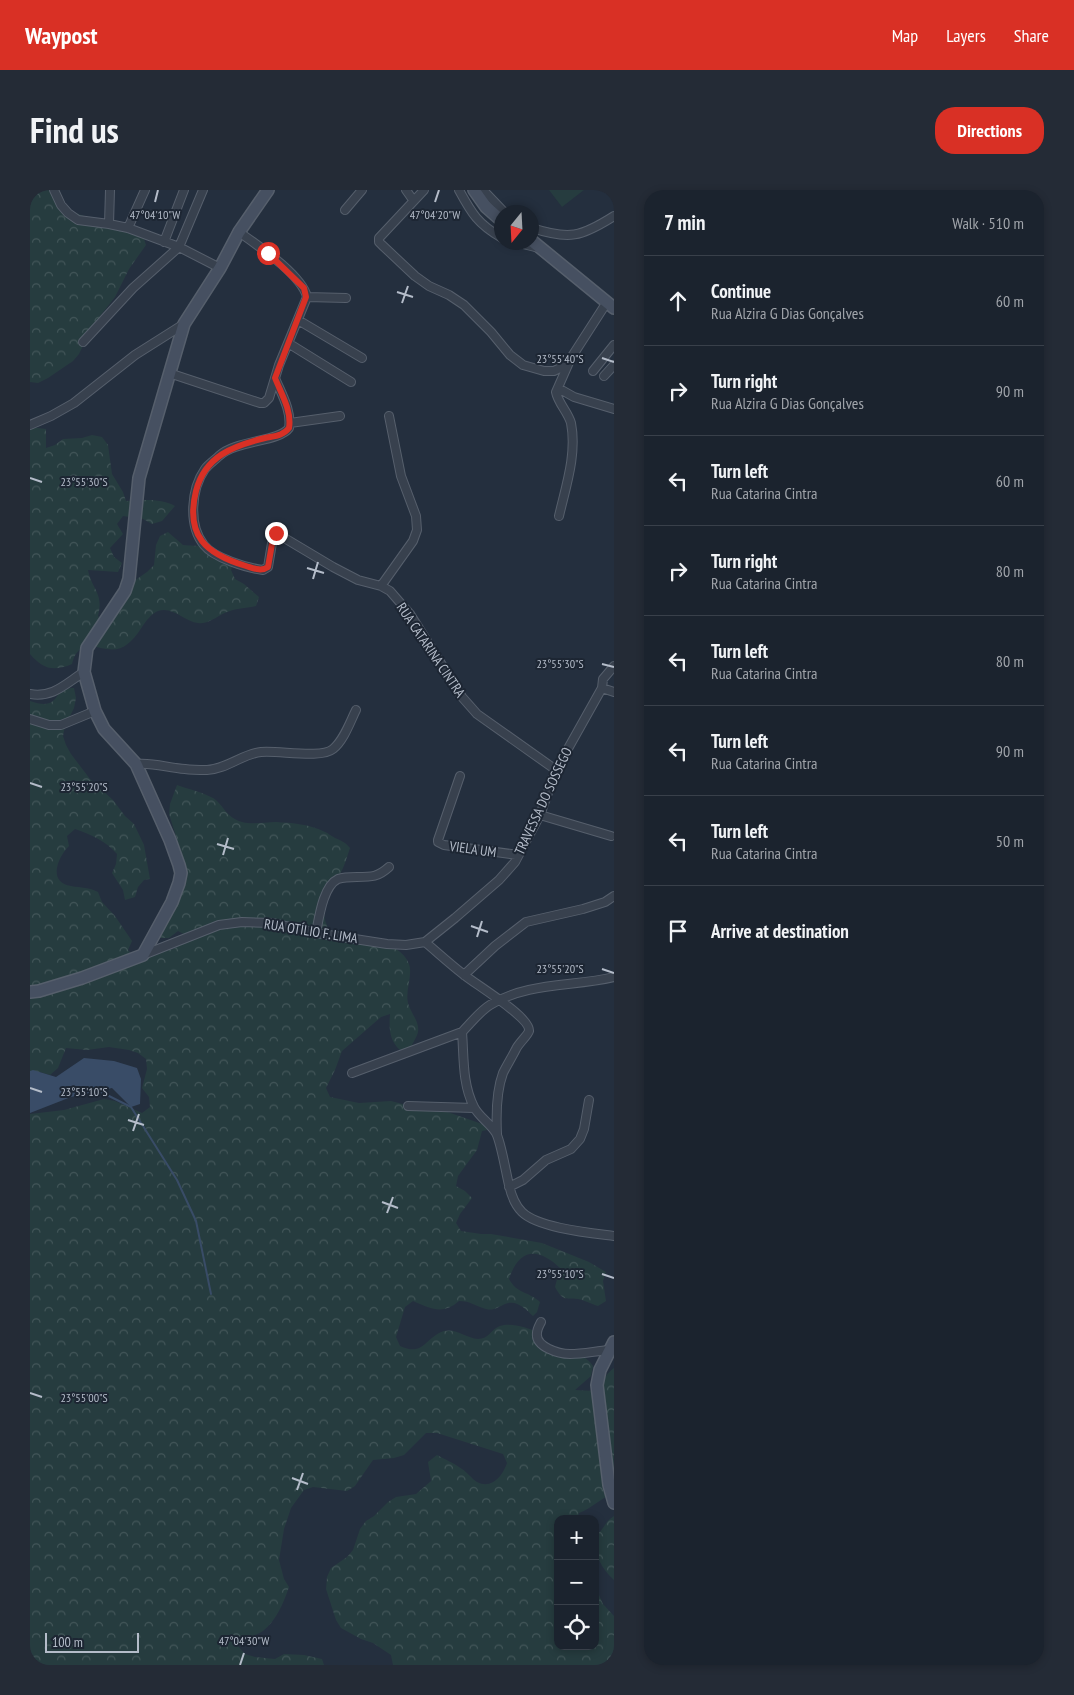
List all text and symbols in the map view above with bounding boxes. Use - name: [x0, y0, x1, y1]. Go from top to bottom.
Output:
- text: Waypost: [25, 20, 98, 51]
- text: Map: [892, 24, 918, 47]
- text: Layers: [946, 24, 986, 47]
- text: Share: [1014, 24, 1049, 47]
- text: Find us: [30, 107, 119, 153]
- button: Directions: [935, 107, 1044, 154]
- north arrow: [494, 205, 539, 250]
- text: 47°04'10"W: [130, 207, 180, 222]
- text: 47°04'20"W: [410, 207, 460, 222]
- text: 7 min: [664, 209, 706, 236]
- text: Walk · 510 m: [952, 213, 1024, 233]
- route start: [257, 242, 280, 265]
- text: Continue: [711, 279, 771, 303]
- icon: ahead: [664, 287, 692, 315]
- text: 60 m: [996, 291, 1024, 311]
- text: Rua Alzira G Dias Gonçalves: [711, 303, 864, 323]
- text: 23°55'40"S: [536, 351, 584, 366]
- text: Turn right: [711, 369, 777, 393]
- icon: right: [664, 377, 692, 405]
- text: 90 m: [996, 381, 1024, 401]
- text: Rua Alzira G Dias Gonçalves: [711, 393, 864, 413]
- text: Turn left: [711, 459, 768, 483]
- icon: left: [664, 467, 692, 495]
- text: 60 m: [996, 471, 1024, 491]
- text: 23°55'30"S: [60, 474, 108, 489]
- text: Rua Catarina Cintra: [711, 483, 817, 503]
- route end: [265, 522, 288, 545]
- text: Turn right: [711, 549, 777, 573]
- icon: right: [664, 557, 692, 585]
- text: 80 m: [996, 561, 1024, 581]
- text: Rua Catarina Cintra: [711, 573, 817, 593]
- street label: RUA CATARINA CINTRA: [393, 599, 470, 701]
- text: Turn left: [711, 639, 768, 663]
- icon: left: [664, 647, 692, 675]
- text: 80 m: [996, 651, 1024, 671]
- text: 23°55'30"S: [536, 656, 584, 671]
- text: Rua Catarina Cintra: [711, 663, 817, 683]
- text: Turn left: [711, 729, 768, 753]
- icon: left: [664, 737, 692, 765]
- text: 90 m: [996, 741, 1024, 761]
- street label: TRAVESSA DO SOSSEGO: [510, 744, 576, 858]
- text: Rua Catarina Cintra: [711, 753, 817, 773]
- text: 23°55'20"S: [60, 779, 108, 794]
- text: Turn left: [711, 819, 768, 843]
- icon: left: [664, 827, 692, 855]
- text: 50 m: [996, 831, 1024, 851]
- street label: VIELA UM: [447, 837, 498, 861]
- text: Rua Catarina Cintra: [711, 843, 817, 863]
- street label: RUA OTÍLIO F. LIMA: [263, 915, 359, 947]
- icon: arrive: [664, 917, 692, 945]
- text: Arrive at destination: [711, 919, 849, 943]
- text: 23°55'20"S: [536, 961, 584, 976]
- text: 23°55'10"S: [60, 1084, 108, 1099]
- text: 23°55'10"S: [536, 1266, 584, 1281]
- text: 23°55'00"S: [60, 1390, 108, 1405]
- map controls: [554, 1515, 599, 1650]
- button: +: [554, 1515, 599, 1560]
- button: −: [554, 1560, 599, 1605]
- button: locate: [554, 1605, 599, 1650]
- scale bar: [45, 1630, 139, 1653]
- text: 100 m: [52, 1633, 83, 1651]
- text: 47°04'30"W: [219, 1633, 269, 1648]

